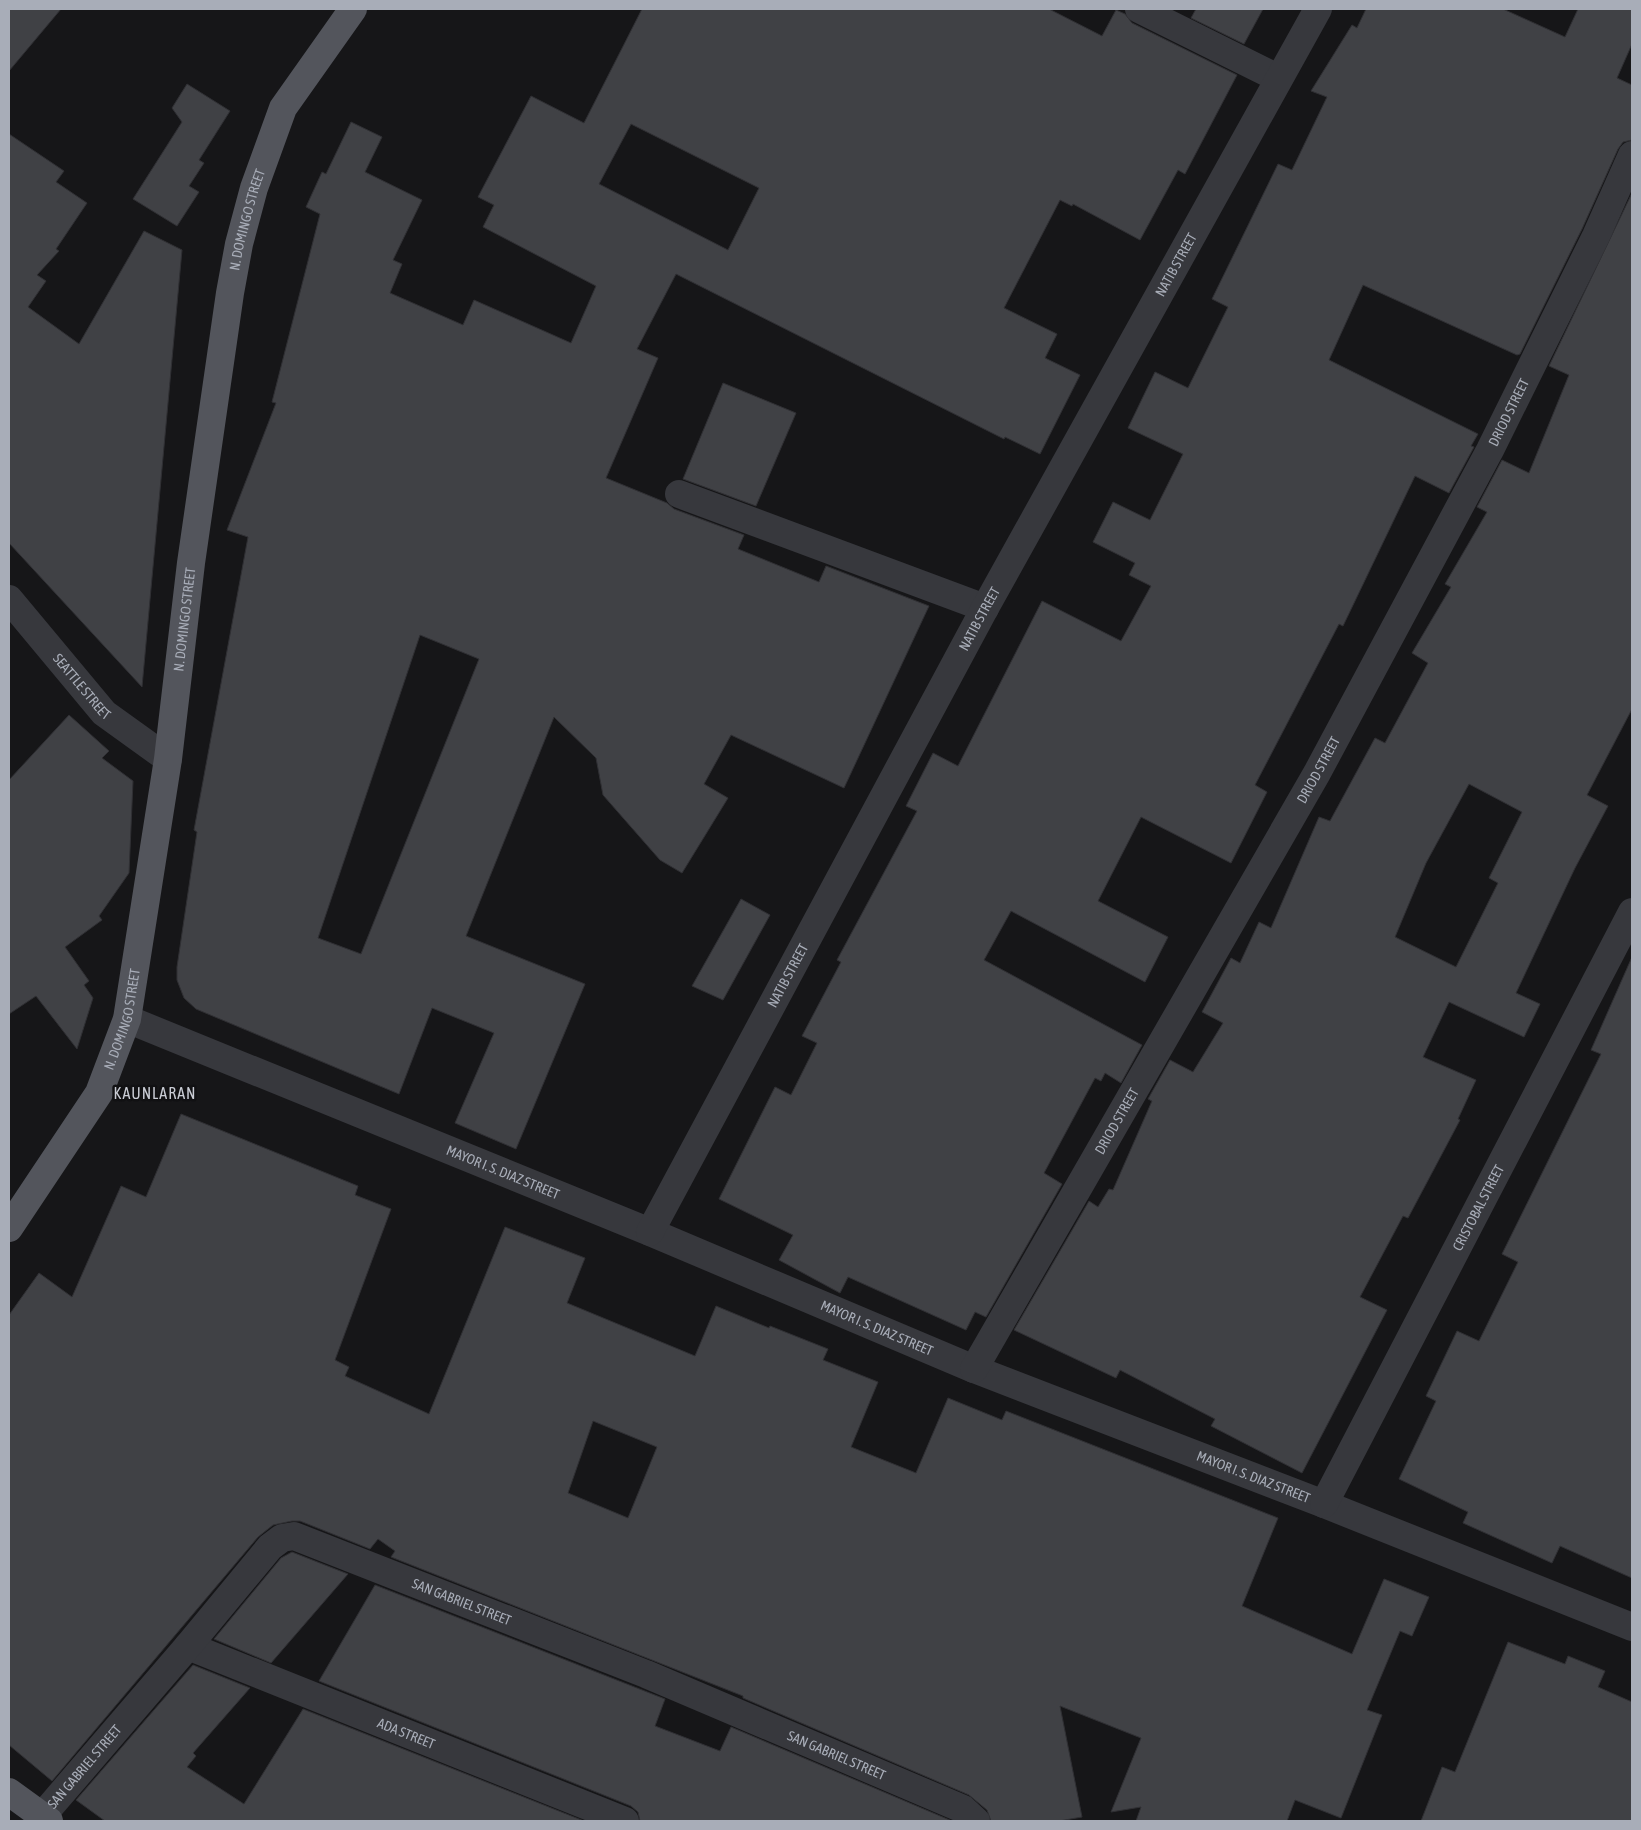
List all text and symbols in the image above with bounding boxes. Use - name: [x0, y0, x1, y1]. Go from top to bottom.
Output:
- street label: N. DOMINGO STREET: [226, 167, 268, 272]
- street label: NATIB STREET: [1152, 230, 1200, 299]
- street label: DRIOD STREET: [1485, 376, 1532, 449]
- street label: N. DOMINGO STREET: [170, 567, 198, 672]
- street label: NATIB STREET: [956, 584, 1003, 653]
- street label: SEATTLE STREET: [50, 650, 114, 723]
- street label: DRIOD STREET: [1293, 734, 1343, 806]
- street label: NATIB STREET: [764, 941, 811, 1010]
- street label: N. DOMINGO STREET: [101, 967, 143, 1072]
- district label: KAUNLARAN: [114, 1084, 196, 1102]
- street label: DRIOD STREET: [1091, 1085, 1142, 1157]
- street label: MAYOR I. S. DIAZ STREET: [444, 1142, 562, 1202]
- street label: CRISTOBAL STREET: [1449, 1162, 1507, 1253]
- street label: MAYOR I. S. DIAZ STREET: [818, 1297, 935, 1359]
- street label: MAYOR I. S. DIAZ STREET: [1194, 1448, 1313, 1506]
- street label: SAN GABRIEL STREET: [410, 1575, 514, 1628]
- street label: ADA STREET: [375, 1715, 437, 1752]
- street label: SAN GABRIEL STREET: [44, 1722, 125, 1812]
- street label: SAN GABRIEL STREET: [785, 1727, 888, 1783]

